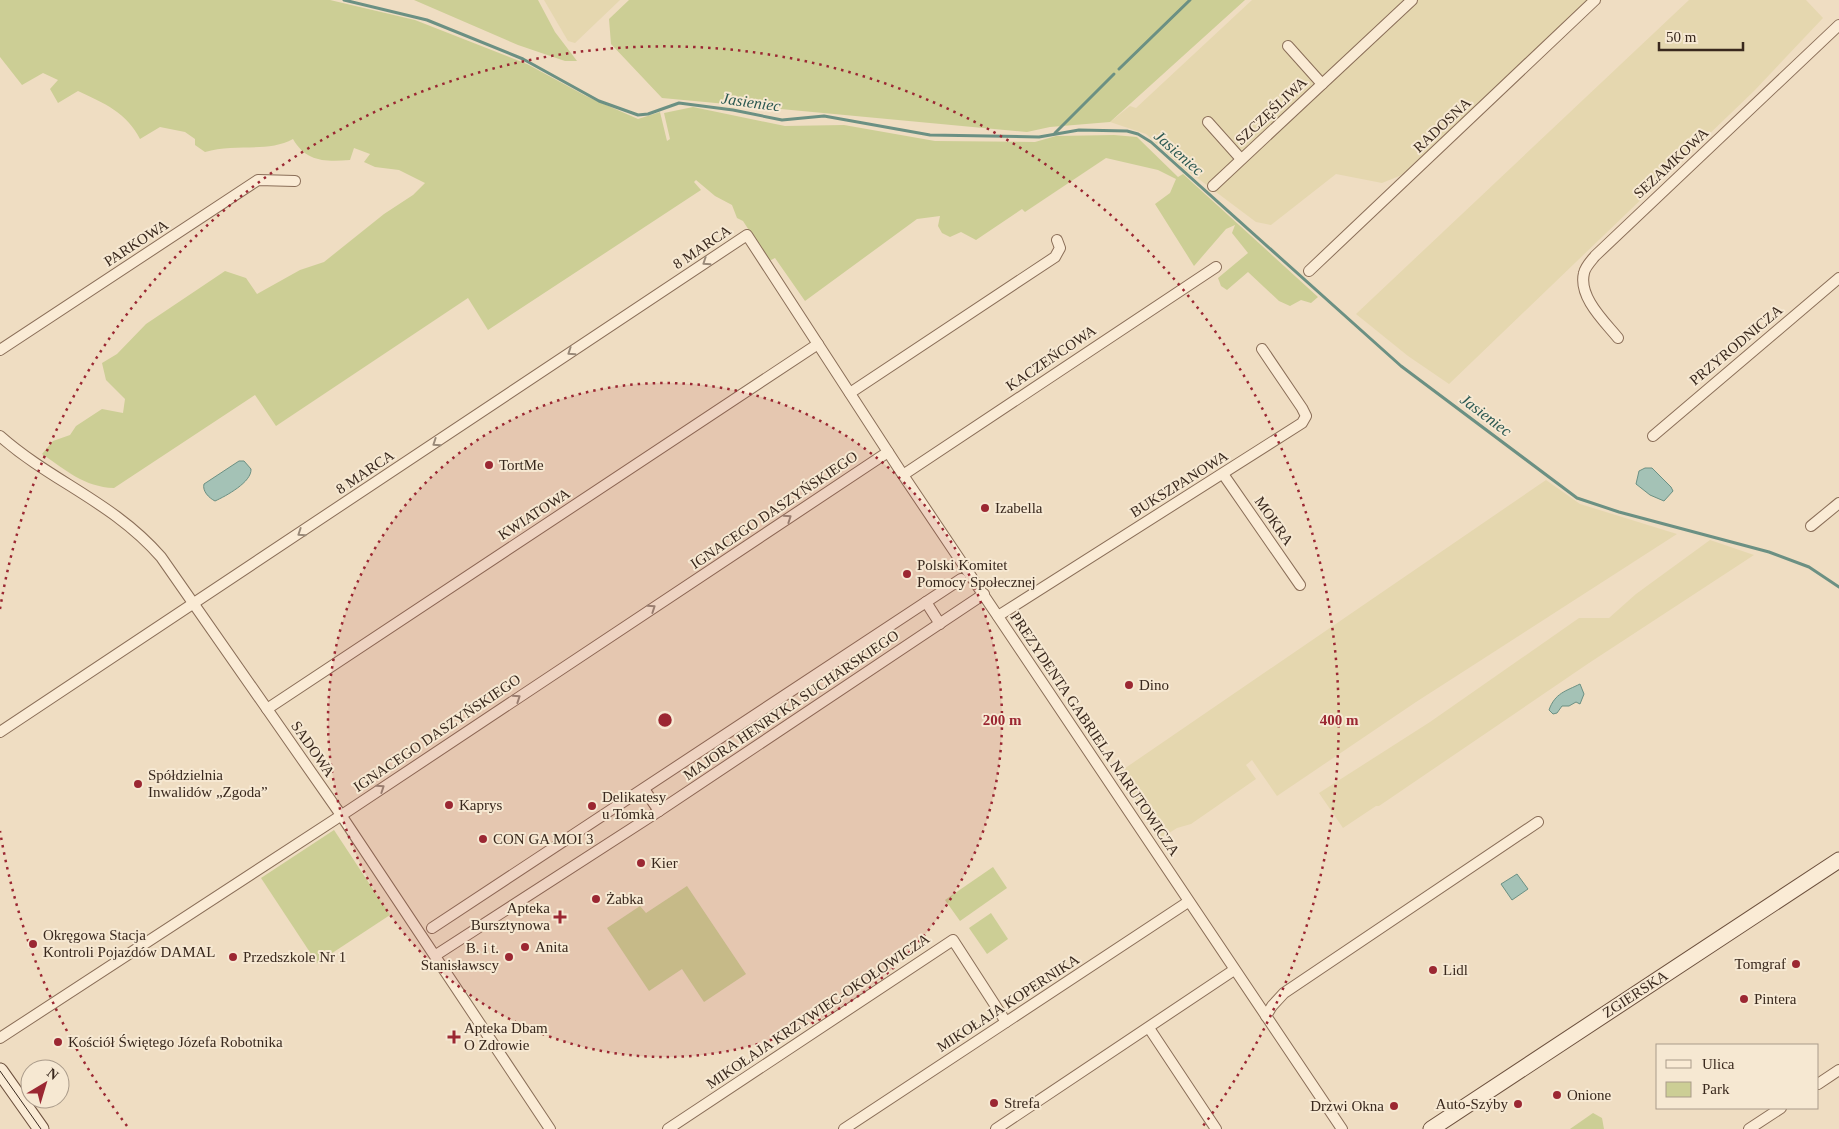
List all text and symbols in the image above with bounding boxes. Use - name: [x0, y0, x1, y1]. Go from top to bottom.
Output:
- scale bar: [1659, 20, 1743, 52]
- text: 50 m: [1666, 29, 1697, 45]
- street label: SZCZĘŚLIWA: [1232, 74, 1310, 148]
- water label: Jasieniec: [720, 89, 782, 115]
- street label: RADOSNA: [1410, 94, 1474, 156]
- street label: SEZAMKOWA: [1630, 124, 1712, 202]
- water label: Jasieniec: [1151, 127, 1207, 179]
- street label: PARKOWA: [101, 216, 171, 270]
- street label: 8 MARCA: [670, 222, 734, 272]
- one-way arrow: [702, 256, 712, 265]
- street label: PRZYRODNICZA: [1686, 302, 1786, 388]
- street label: KACZEŃCOWA: [1003, 322, 1099, 394]
- one-way arrow: [567, 346, 577, 355]
- water label: Jasieniec: [1457, 390, 1515, 440]
- one-way arrow: [432, 436, 441, 446]
- street label: 8 MARCA: [333, 447, 397, 497]
- street label: BUKSZPANOWA: [1127, 447, 1231, 520]
- street label: IGNACEGO DASZYŃSKIEGO: [687, 448, 861, 572]
- place label: TortMe: [499, 457, 544, 473]
- marker: TortMe: [483, 459, 495, 471]
- street label: KWIATOWA: [495, 485, 573, 543]
- street label: MOKRA: [1251, 494, 1297, 549]
- place label: Izabella: [995, 500, 1043, 516]
- marker: Izabella: [979, 502, 991, 514]
- one-way arrow: [782, 515, 791, 525]
- one-way arrow: [297, 527, 306, 536]
- place label: Polski Komitet Pomocy Społecznej: [917, 557, 1036, 590]
- marker: Polski Komitet Pomocy Społecznej: [901, 568, 913, 580]
- one-way arrow: [647, 605, 656, 614]
- street label: PREZYDENTA GABRIELA NARUTOWICZA: [1007, 609, 1183, 859]
- street label: MAJORA HENRYKA SUCHARSKIEGO: [680, 627, 902, 783]
- street label: IGNACEGO DASZYŃSKIEGO: [350, 671, 524, 795]
- place label: Dino: [1139, 677, 1169, 693]
- marker: Dino: [1123, 679, 1135, 691]
- one-way arrow: [511, 695, 521, 704]
- centre of rings: [656, 711, 674, 729]
- text: 200 m: [983, 712, 1022, 728]
- text: 400 m: [1320, 712, 1359, 728]
- street label: SADOWA: [288, 718, 338, 780]
- place label: Spółdzielnia Inwalidów „Zgoda”: [148, 767, 268, 800]
- marker: Spółdzielnia Inwalidów „Zgoda”: [132, 778, 144, 790]
- one-way arrow: [376, 785, 385, 794]
- place label: Delikatesy u Tomka: [602, 789, 667, 822]
- place label: Kaprys: [459, 797, 502, 813]
- marker: Kaprys: [443, 799, 455, 811]
- marker: Delikatesy u Tomka: [586, 800, 598, 812]
- place label: CON GA MOI 3: [493, 831, 593, 847]
- marker: CON GA MOI 3: [477, 833, 489, 845]
- place label: Kier: [651, 855, 678, 871]
- marker: Kier: [635, 857, 647, 869]
- place label: Żabka: [606, 891, 644, 907]
- marker: Żabka: [590, 893, 602, 905]
- place label: Apteka Bursztynowa: [471, 900, 550, 933]
- marker: Apteka Bursztynowa: [554, 911, 566, 923]
- place label: Okręgowa Stacja Kontroli Pojazdów DAMAL: [43, 927, 216, 960]
- street label: MIKOŁAJA KRZYWIEC-OKOŁOWICZA: [704, 930, 933, 1092]
- marker: Okręgowa Stacja Kontroli Pojazdów DAMAL: [27, 938, 39, 950]
- place label: Anita: [535, 939, 569, 955]
- place label: B. i t. Stanisławscy: [421, 940, 499, 973]
- marker: Anita: [519, 941, 531, 953]
- place label: Przedszkole Nr 1: [243, 949, 346, 965]
- marker: Przedszkole Nr 1: [227, 951, 239, 963]
- marker: B. i t. Stanisławscy: [503, 951, 515, 963]
- street label: MIKOŁAJA KOPERNIKA: [934, 951, 1082, 1055]
- place label: Tomgraf: [1735, 956, 1786, 972]
- marker: Tomgraf: [1790, 958, 1802, 970]
- place label: Lidl: [1443, 962, 1468, 978]
- marker: Lidl: [1427, 964, 1439, 976]
- street label: ZGIERSKA: [1600, 967, 1671, 1021]
- place label: Pintera: [1754, 991, 1797, 1007]
- marker: Pintera: [1738, 993, 1750, 1005]
- place label: Apteka Dbam O Zdrowie: [464, 1020, 548, 1053]
- marker: Apteka Dbam O Zdrowie: [448, 1031, 460, 1043]
- place label: Kościół Świętego Józefa Robotnika: [68, 1034, 283, 1050]
- marker: Kościół Świętego Józefa Robotnika: [52, 1036, 64, 1048]
- legend: [1656, 1044, 1819, 1109]
- text: Ulica: [1702, 1056, 1735, 1072]
- north arrow: [20, 1059, 70, 1109]
- text: N: [44, 1065, 61, 1083]
- text: Park: [1702, 1081, 1730, 1097]
- place label: Onione: [1567, 1087, 1612, 1103]
- marker: Onione: [1551, 1089, 1563, 1101]
- place label: Strefa: [1004, 1095, 1040, 1111]
- place label: Auto-Szyby: [1436, 1096, 1508, 1112]
- marker: Strefa: [988, 1097, 1000, 1109]
- place label: Drzwi Okna: [1310, 1098, 1384, 1114]
- marker: Auto-Szyby: [1512, 1098, 1524, 1110]
- marker: Drzwi Okna: [1388, 1100, 1400, 1112]

